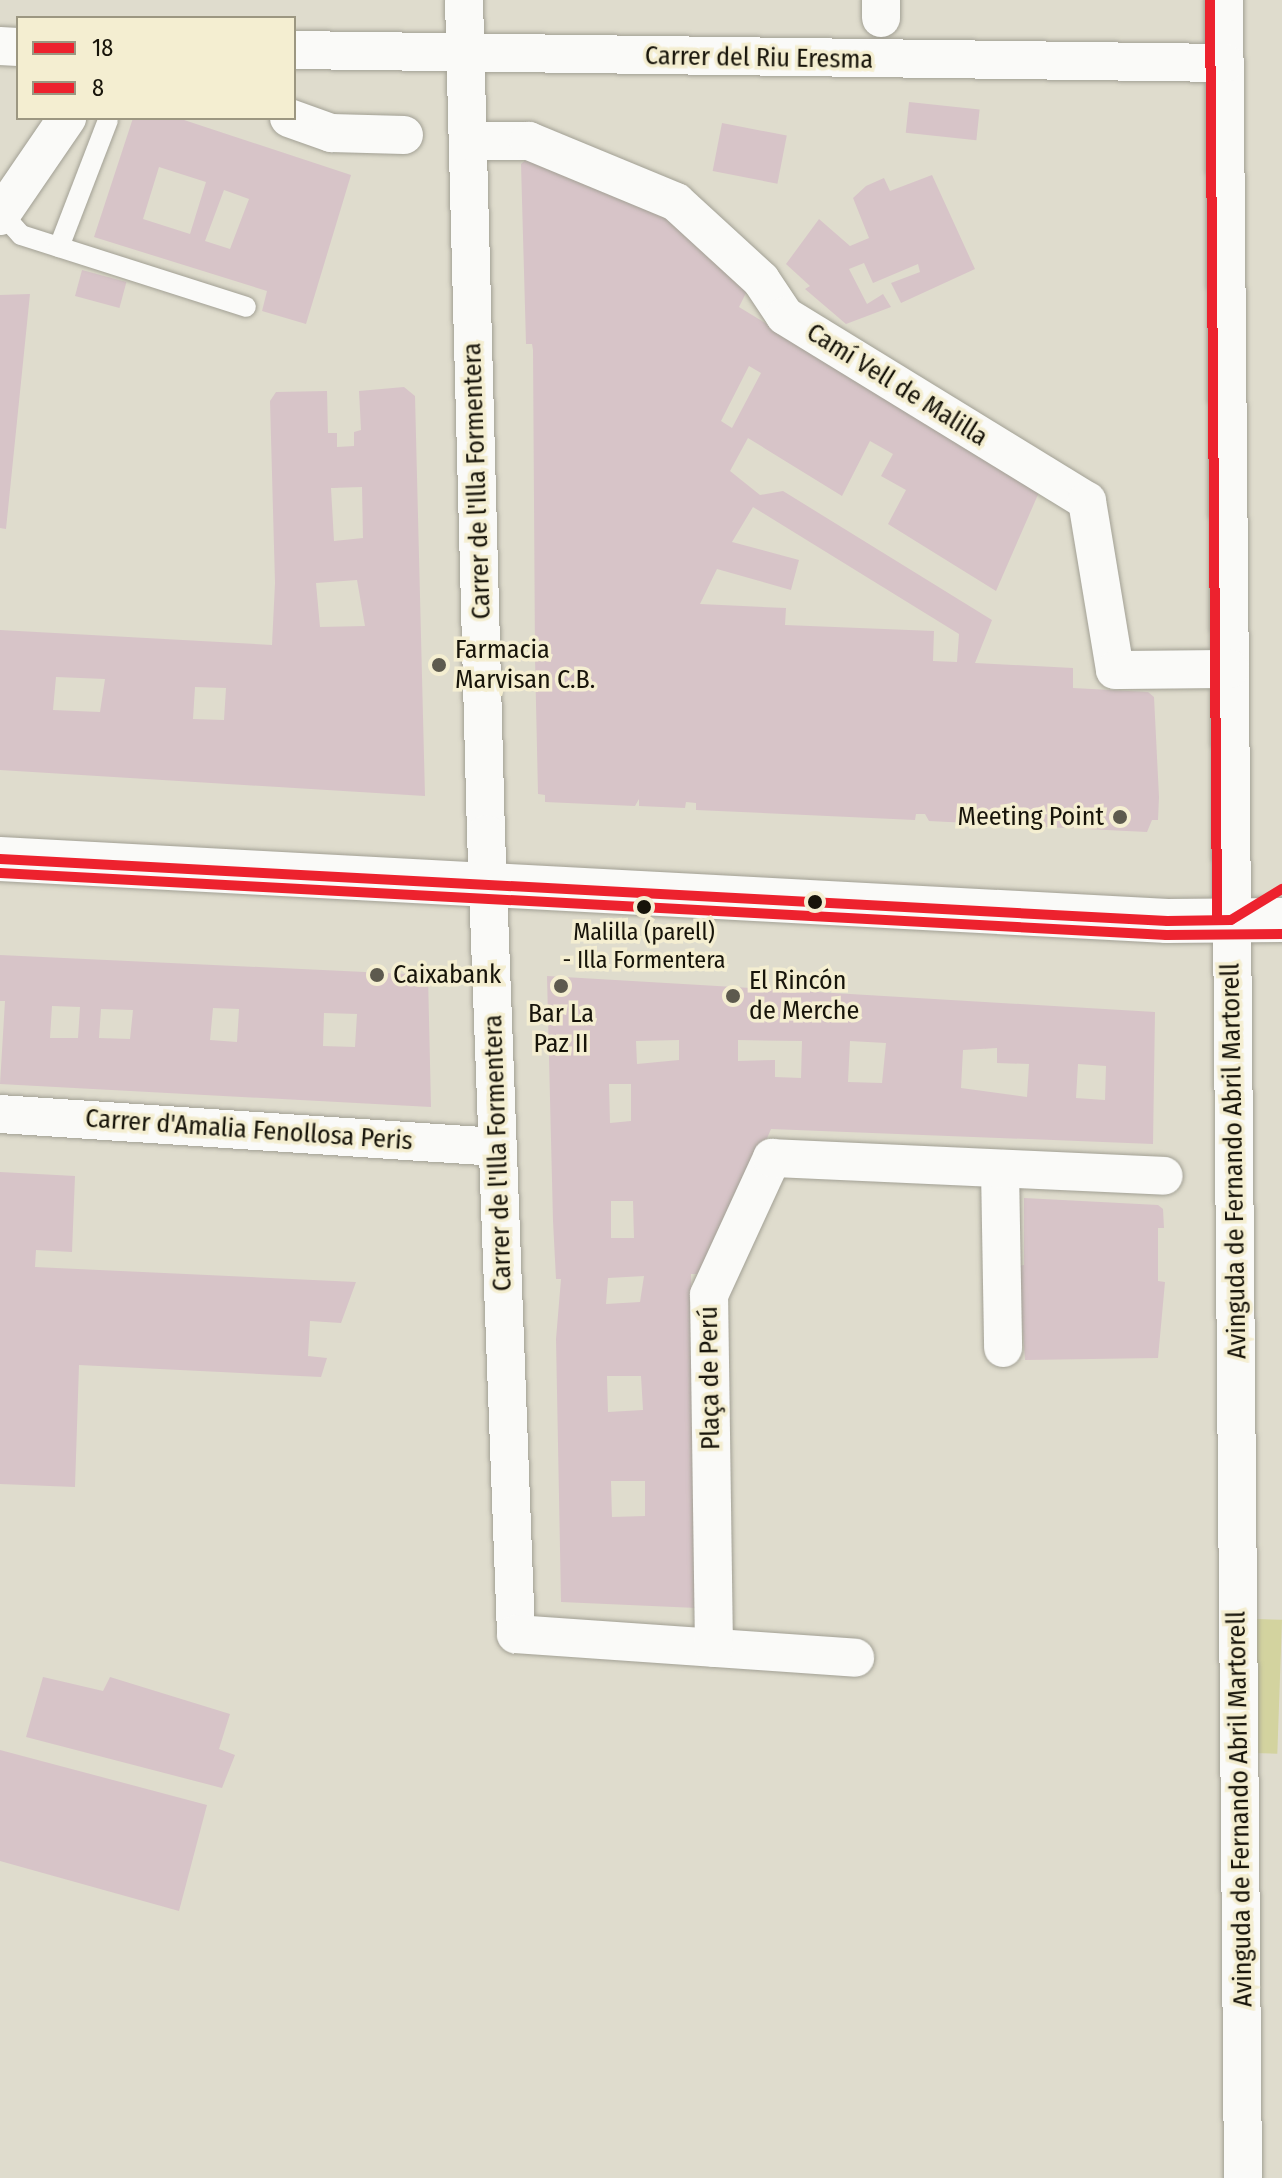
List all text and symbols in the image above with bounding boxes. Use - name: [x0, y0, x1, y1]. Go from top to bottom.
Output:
- legend: [16, 16, 296, 120]
- text: 18: [92, 34, 113, 62]
- street label: Carrer del Riu Eresma: [645, 40, 873, 76]
- text: 8: [92, 74, 104, 102]
- street label: Camí Vell de Malilla: [801, 317, 993, 453]
- street label: Carrer de l'Illa Formentera: [457, 342, 497, 620]
- place label: Farmacia Marvisan C.B.: [455, 634, 595, 696]
- marker: Farmacia Marvisan C.B.: [430, 656, 448, 674]
- place label: Meeting Point: [957, 801, 1104, 833]
- marker: Meeting Point: [1111, 808, 1129, 826]
- unlabelled marker: [807, 894, 823, 910]
- marker: Malilla (parell) - Illa Formentera: [636, 899, 652, 915]
- place label: Malilla (parell) - Illa Formentera: [562, 919, 726, 975]
- place label: Caixabank: [393, 959, 501, 991]
- street label: Avinguda de Fernando Abril Martorell: [1215, 963, 1253, 1359]
- place label: El Rincón de Merche: [749, 965, 859, 1026]
- marker: Caixabank: [368, 966, 386, 984]
- marker: Bar La Paz II: [552, 977, 570, 995]
- marker: El Rincón de Merche: [724, 987, 742, 1005]
- place label: Bar La Paz II: [528, 998, 594, 1060]
- street label: Carrer de l'Illa Formentera: [478, 1014, 518, 1292]
- street label: Carrer d'Amalia Fenollosa Peris: [84, 1103, 414, 1157]
- street label: Plaça de Perú: [693, 1306, 727, 1450]
- street label: Avinguda de Fernando Abril Martorell: [1221, 1611, 1259, 2007]

